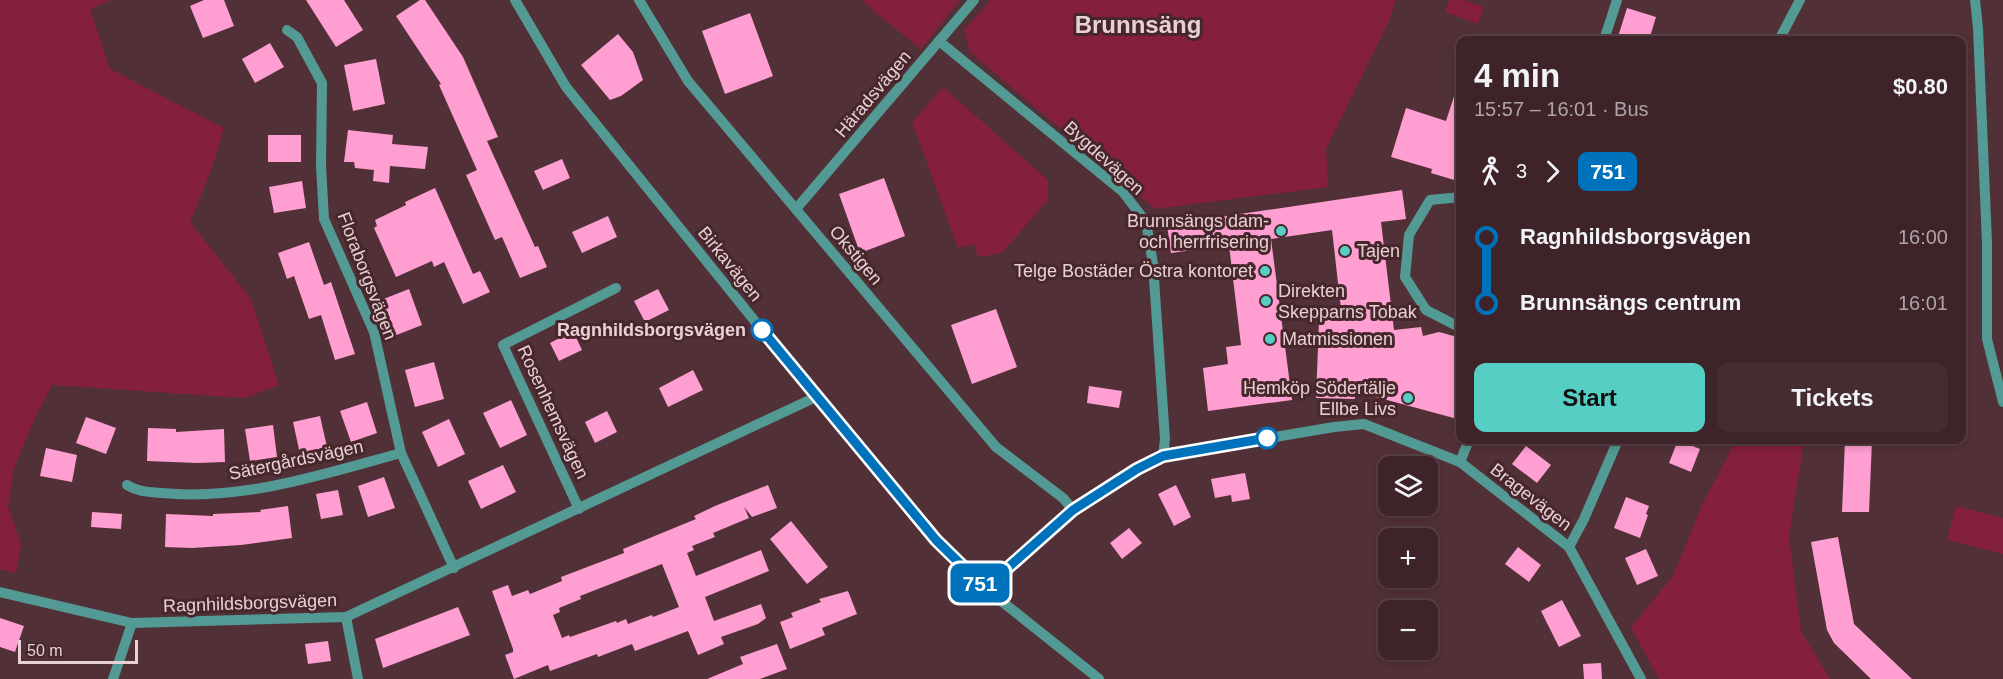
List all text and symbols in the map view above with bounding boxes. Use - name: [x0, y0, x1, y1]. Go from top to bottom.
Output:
- district label: Brunnsäng: [1075, 11, 1201, 38]
- street label: Häradsvägen: [831, 47, 915, 141]
- text: 4 min: [1474, 57, 1560, 94]
- text: $0.80: [1893, 74, 1948, 99]
- text: 15:57 – 16:01 · Bus: [1474, 98, 1649, 120]
- street label: Bygdevägen: [1060, 117, 1148, 199]
- icon: walk: [1474, 155, 1507, 188]
- icon: forward: [1536, 155, 1569, 188]
- text: 3: [1516, 160, 1527, 182]
- text: 751: [1590, 160, 1625, 183]
- street label: Floraborgsvägen: [333, 209, 401, 343]
- place label: Brunnsängs dam- och herrfrisering: [1127, 211, 1269, 252]
- street label: Okstigen: [826, 221, 886, 289]
- street label: Birkavägen: [694, 223, 766, 305]
- marker: Brunnsängs dam- och herrfrisering: [1274, 224, 1288, 238]
- text: Ragnhildsborgsvägen: [1520, 224, 1751, 249]
- text: 16:00: [1898, 226, 1948, 248]
- place label: Tajen: [1357, 241, 1400, 261]
- marker: Tajen: [1338, 244, 1352, 258]
- place label: Telge Bostäder Östra kontoret: [1014, 261, 1253, 281]
- marker: Telge Bostäder Östra kontoret: [1258, 264, 1272, 278]
- place label: Direkten Skepparns Tobak: [1278, 281, 1418, 322]
- text: Brunnsängs centrum: [1520, 290, 1741, 315]
- text: 16:01: [1898, 292, 1948, 314]
- marker: Direkten Skepparns Tobak: [1259, 294, 1273, 308]
- marker: Ragnhildsborgsvägen: [751, 319, 773, 341]
- place label: Ragnhildsborgsvägen: [557, 320, 746, 340]
- place label: Matmissionen: [1282, 329, 1393, 349]
- marker: Matmissionen: [1263, 332, 1277, 346]
- street label: Rosenhemsvägen: [513, 342, 593, 482]
- button: Start: [1474, 363, 1705, 432]
- button: Tickets: [1717, 363, 1948, 432]
- place label: Hemköp Södertälje Ellbe Livs: [1243, 378, 1396, 419]
- marker: Hemköp Södertälje Ellbe Livs: [1401, 391, 1415, 405]
- unlabelled marker: [1256, 427, 1278, 449]
- street label: Sätergårdsvägen: [227, 436, 365, 484]
- map controls: [1378, 456, 1438, 660]
- button: layers: [1378, 456, 1438, 516]
- street label: Bragevägen: [1487, 459, 1575, 535]
- button: +: [1378, 528, 1438, 588]
- line badge: 751: [946, 564, 1014, 602]
- text: 751: [962, 572, 998, 595]
- street label: Ragnhildsborgsvägen: [163, 590, 337, 616]
- button: −: [1378, 600, 1438, 660]
- scale bar: [18, 637, 138, 664]
- text: 50 m: [27, 642, 63, 659]

